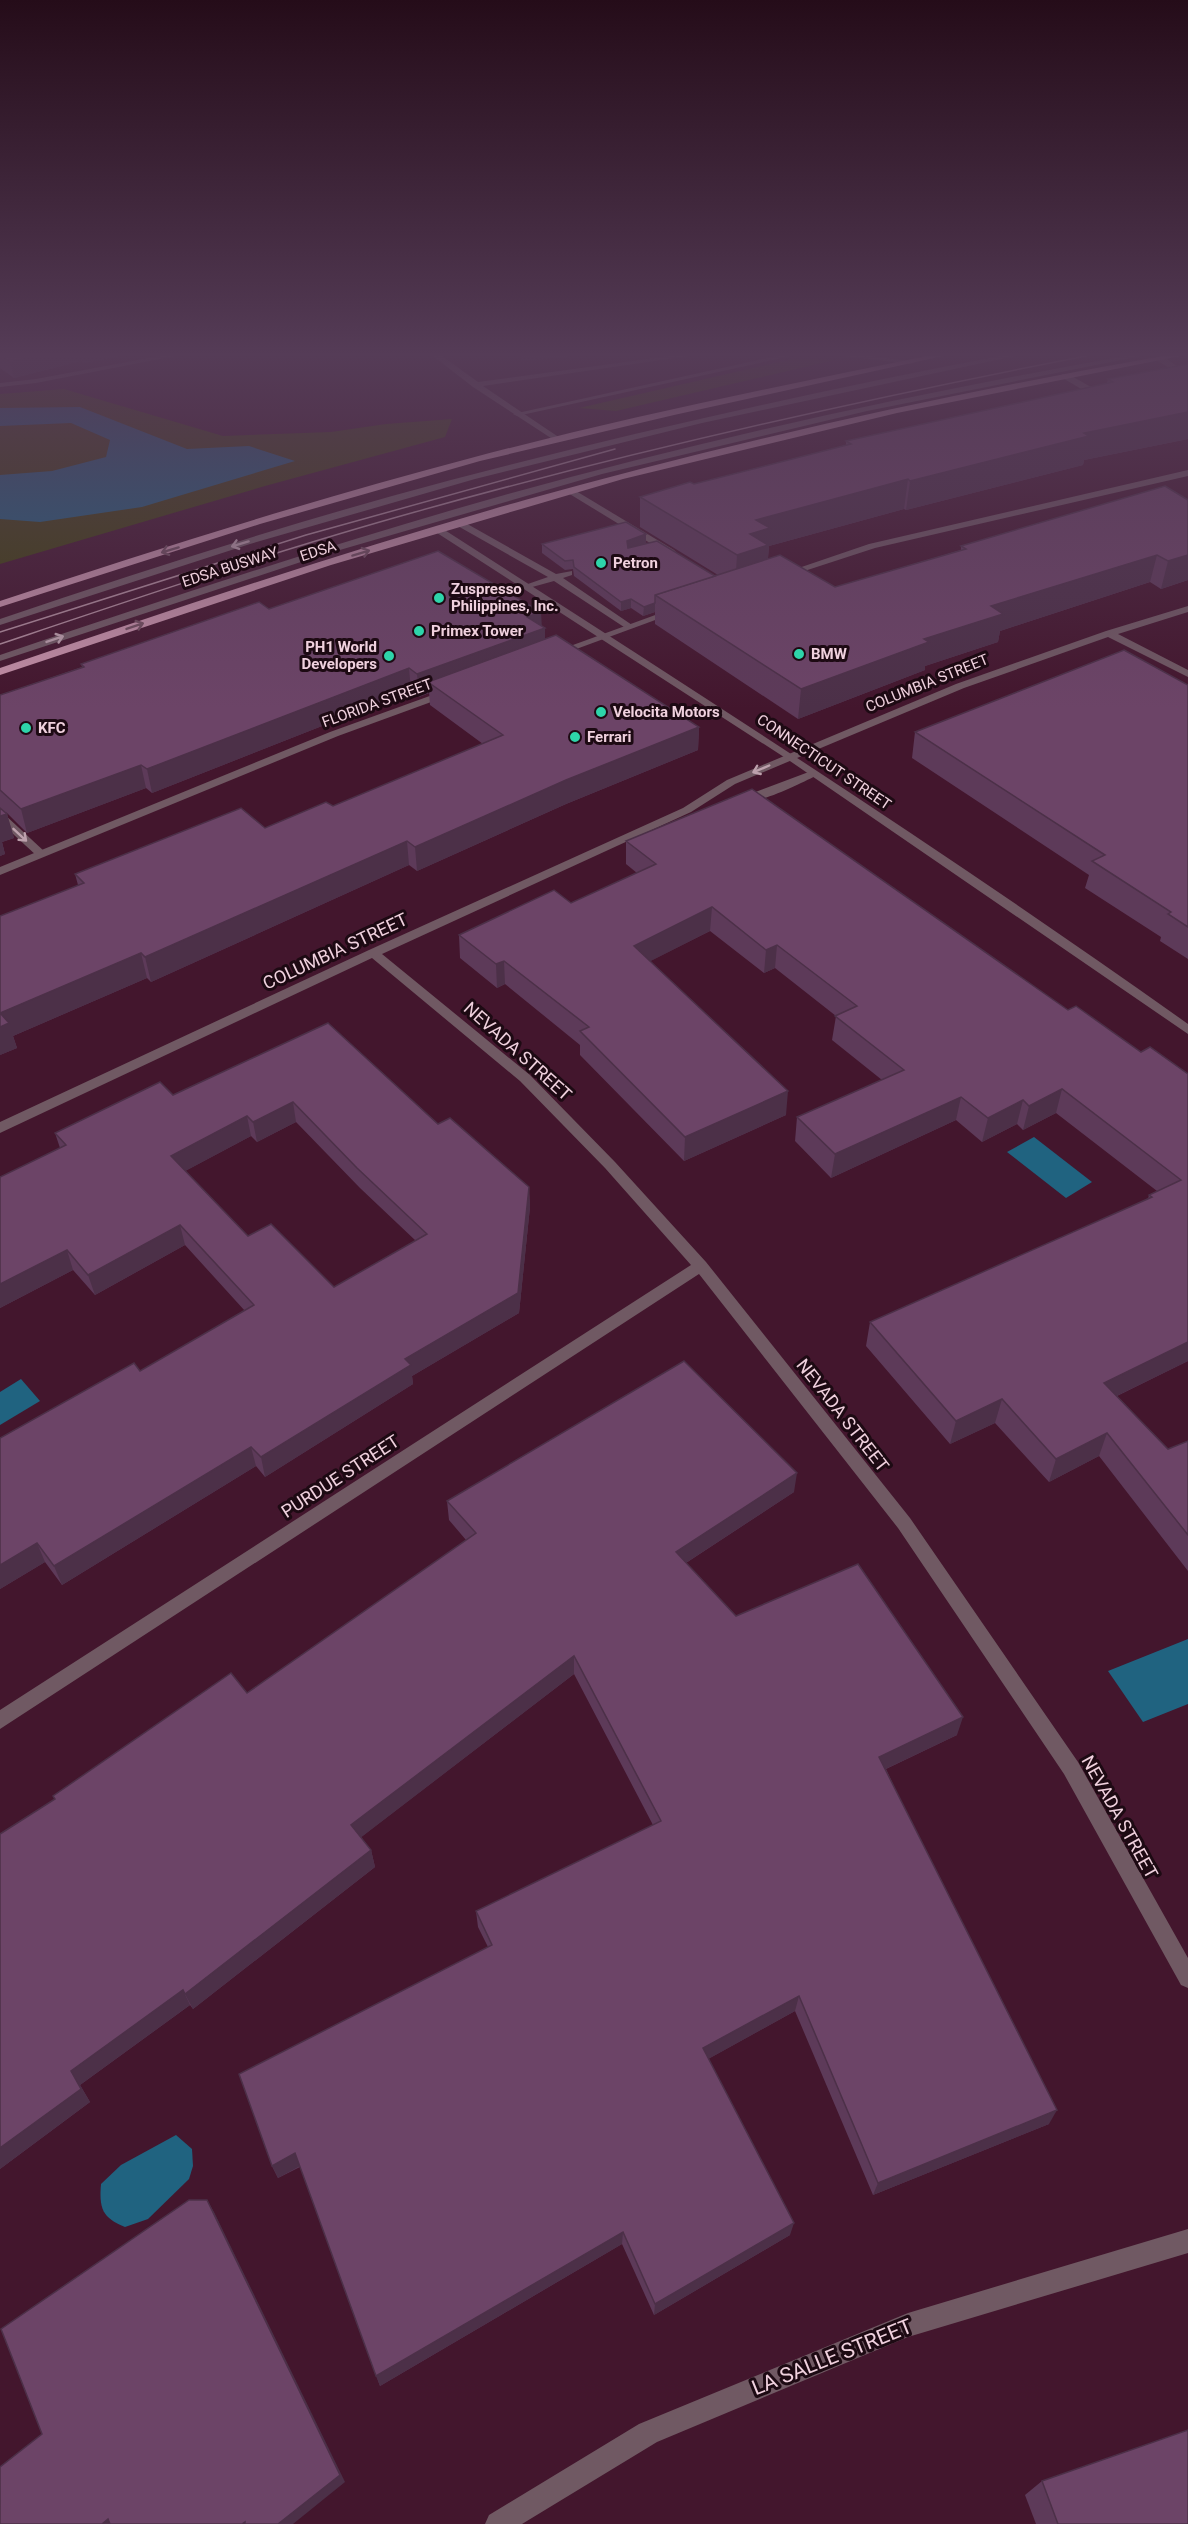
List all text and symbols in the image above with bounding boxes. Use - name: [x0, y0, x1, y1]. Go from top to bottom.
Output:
- street label: EDSA: [298, 537, 339, 565]
- one-way arrow: [231, 540, 250, 551]
- street label: EDSA BUSWAY: [180, 543, 280, 591]
- one-way arrow: [161, 545, 180, 556]
- one-way arrow: [351, 547, 370, 558]
- place label: Petron: [613, 554, 658, 572]
- marker: Petron: [594, 556, 608, 570]
- place label: Zuspresso Philippines, Inc.: [451, 580, 558, 615]
- marker: Zuspresso Philippines, Inc.: [432, 591, 446, 605]
- one-way arrow: [125, 619, 144, 630]
- place label: Primex Tower: [431, 622, 524, 640]
- marker: Primex Tower: [412, 624, 426, 638]
- one-way arrow: [45, 633, 64, 644]
- place label: PH1 World Developers: [301, 638, 377, 673]
- place label: BMW: [811, 645, 847, 663]
- marker: BMW: [792, 647, 806, 661]
- marker: PH1 World Developers: [382, 649, 396, 663]
- street label: COLUMBIA STREET: [863, 650, 991, 716]
- street label: FLORIDA STREET: [319, 675, 435, 731]
- place label: Velocita Motors: [613, 703, 720, 721]
- marker: Velocita Motors: [594, 705, 608, 719]
- street label: CONNECTICUT STREET: [754, 710, 894, 814]
- place label: KFC: [38, 719, 66, 737]
- marker: KFC: [19, 721, 33, 735]
- place label: Ferrari: [587, 728, 631, 746]
- marker: Ferrari: [568, 730, 582, 744]
- one-way arrow: [752, 765, 770, 776]
- one-way arrow: [13, 828, 28, 842]
- street label: COLUMBIA STREET: [259, 908, 411, 994]
- street label: NEVADA STREET: [460, 997, 576, 1105]
- street label: NEVADA STREET: [792, 1354, 894, 1476]
- street label: PURDUE STREET: [277, 1430, 403, 1522]
- street label: NEVADA STREET: [1078, 1752, 1163, 1882]
- street label: LA SALLE STREET: [748, 2314, 916, 2400]

